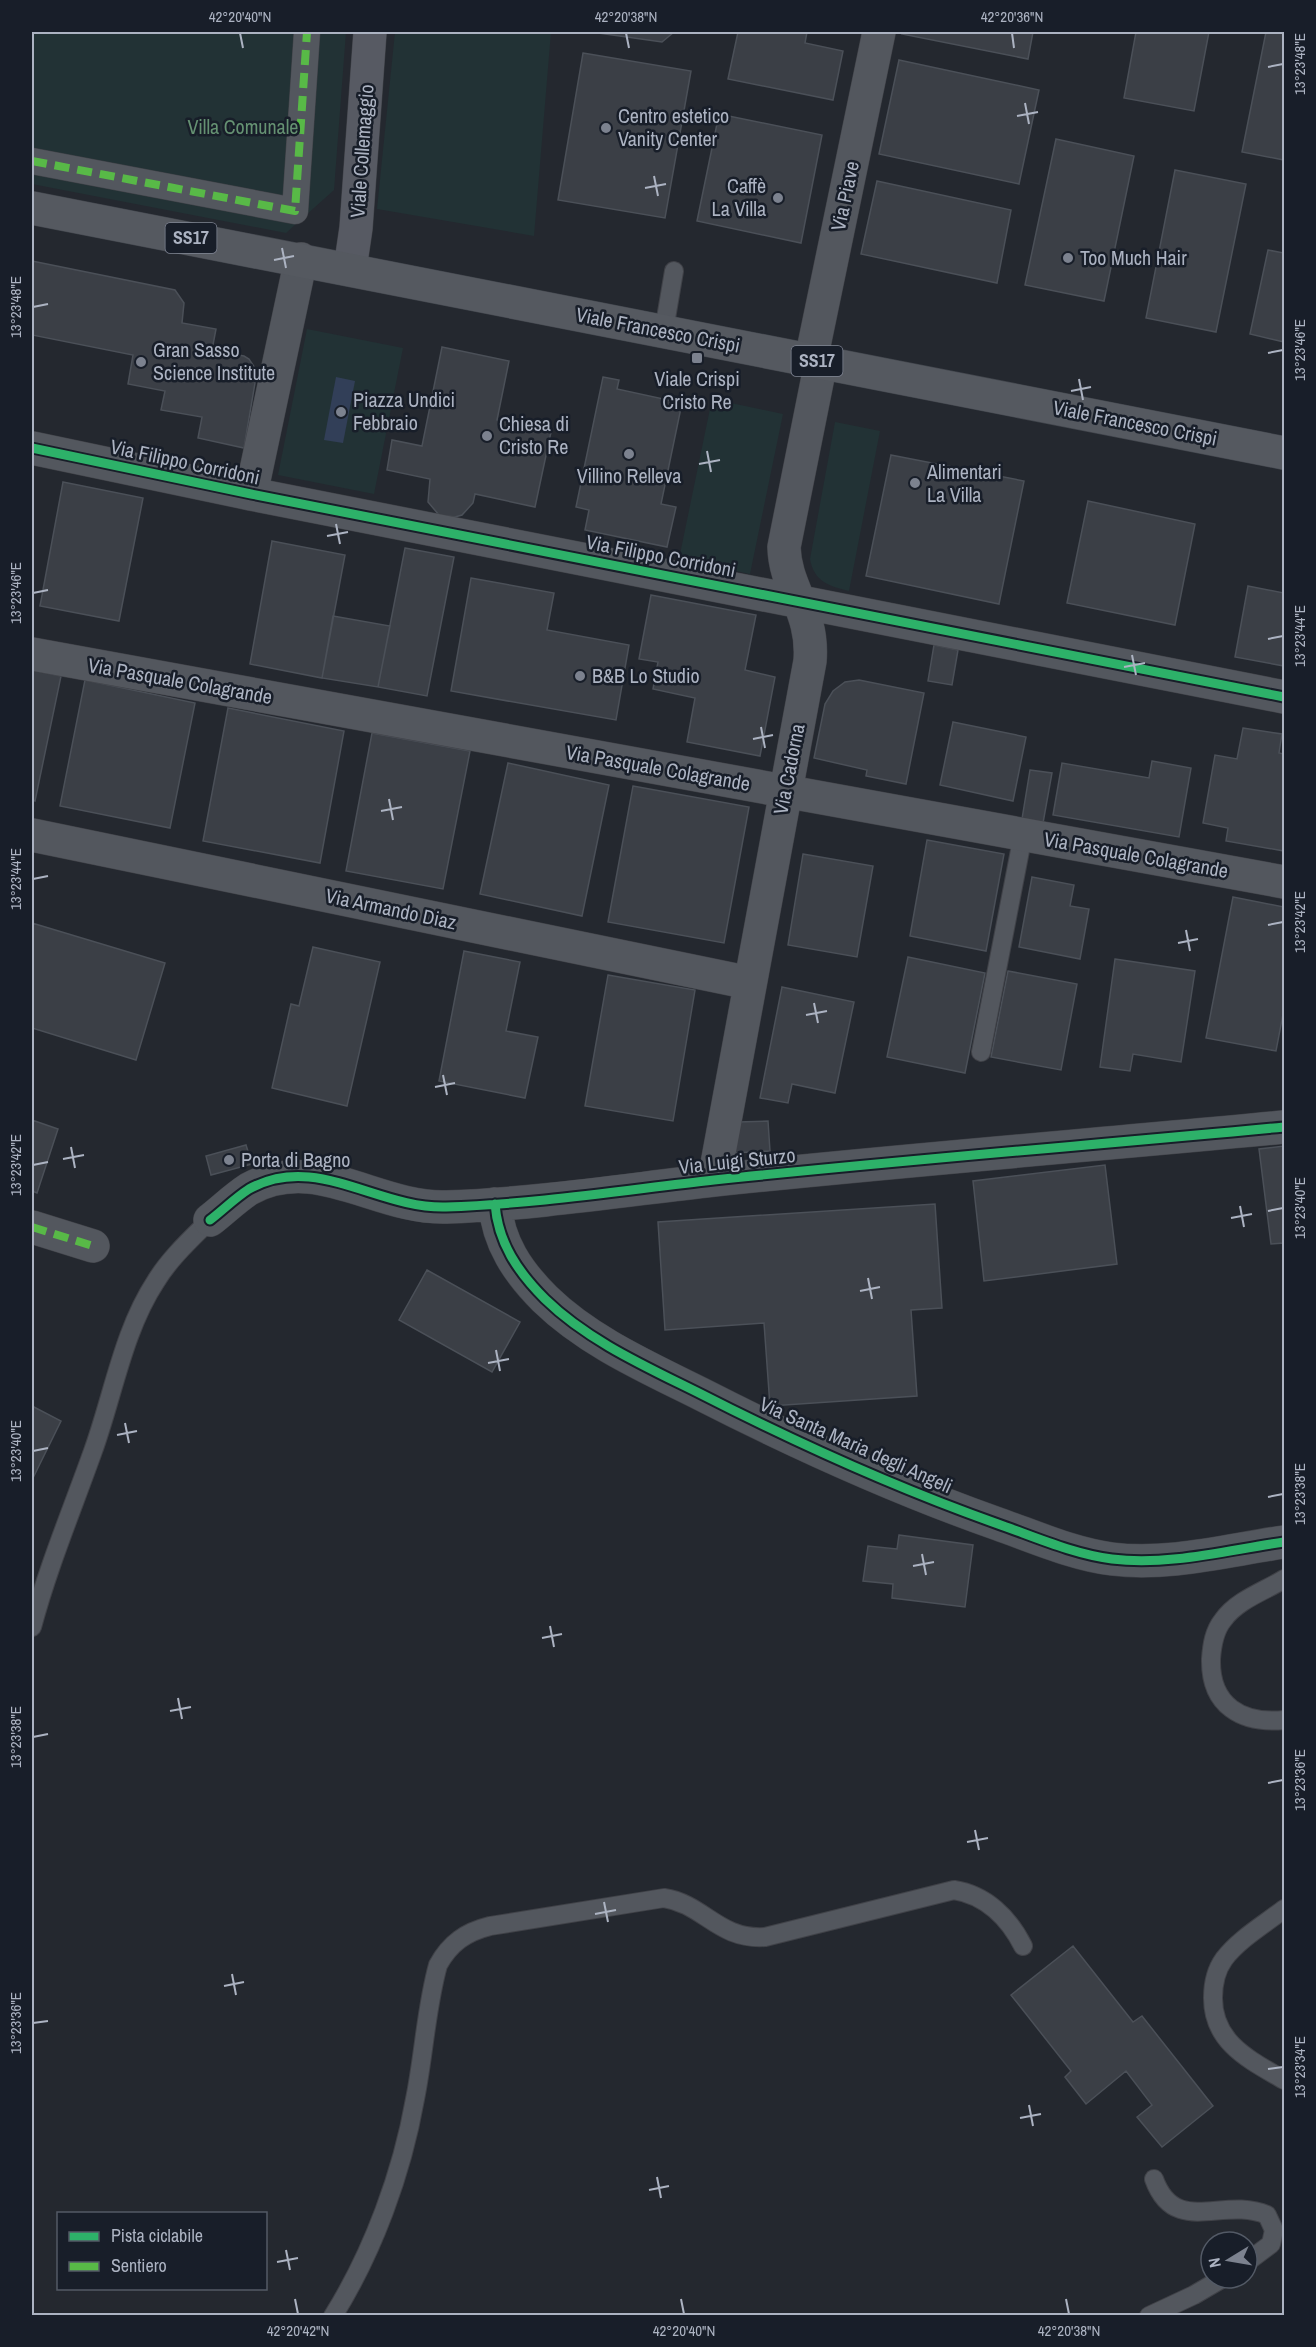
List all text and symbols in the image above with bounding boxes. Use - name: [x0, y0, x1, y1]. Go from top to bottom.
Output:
- text: 42°20'40"N: [209, 6, 271, 27]
- text: 42°20'38"N: [595, 6, 657, 27]
- text: 42°20'36"N: [981, 6, 1043, 27]
- text: 13°23'48"E: [1289, 33, 1310, 95]
- street label: Viale Collemaggio: [343, 83, 380, 219]
- place label: Centro estetico Vanity Center: [618, 102, 729, 152]
- park label: Villa Comunale: [188, 113, 298, 140]
- marker: Centro estetico Vanity Center: [599, 121, 613, 135]
- street label: Via Piave: [824, 158, 865, 233]
- place label: Caffè La Villa: [712, 172, 766, 222]
- marker: Caffè La Villa: [771, 191, 785, 205]
- road number: SS17: [166, 223, 216, 253]
- place label: Too Much Hair: [1080, 244, 1187, 271]
- marker: Too Much Hair: [1061, 251, 1075, 265]
- text: 13°23'48"E: [5, 276, 26, 338]
- street label: Viale Francesco Crispi: [574, 300, 742, 359]
- text: 13°23'46"E: [1289, 319, 1310, 381]
- place label: Gran Sasso Science Institute: [153, 336, 275, 386]
- road number: SS17: [792, 346, 842, 376]
- marker: Viale Crispi Cristo Re: [690, 351, 704, 365]
- marker: Gran Sasso Science Institute: [134, 355, 148, 369]
- place label: Viale Crispi Cristo Re: [654, 365, 740, 415]
- place label: Piazza Undici Febbraio: [353, 386, 455, 436]
- street label: Viale Francesco Crispi: [1051, 393, 1219, 452]
- marker: Piazza Undici Febbraio: [334, 405, 348, 419]
- place label: Chiesa di Cristo Re: [499, 410, 569, 460]
- marker: Chiesa di Cristo Re: [480, 429, 494, 443]
- street label: Via Filippo Corridoni: [108, 433, 262, 491]
- marker: Villino Relleva: [622, 447, 636, 461]
- place label: Alimentari La Villa: [926, 458, 1002, 508]
- place label: Villino Relleva: [577, 462, 681, 489]
- marker: Alimentari La Villa: [908, 476, 922, 490]
- street label: Via Filippo Corridoni: [584, 528, 738, 583]
- text: 13°23'46"E: [5, 562, 26, 624]
- text: 13°23'44"E: [1289, 605, 1310, 667]
- street label: Via Pasquale Colagrande: [86, 651, 274, 710]
- place label: B&B Lo Studio: [592, 662, 700, 689]
- marker: B&B Lo Studio: [573, 669, 587, 683]
- street label: Via Cadorna: [766, 721, 811, 817]
- street label: Via Pasquale Colagrande: [564, 738, 752, 797]
- street label: Via Pasquale Colagrande: [1042, 825, 1230, 884]
- text: 13°23'44"E: [5, 848, 26, 910]
- street label: Via Armando Diaz: [323, 881, 459, 936]
- text: 13°23'42"E: [1289, 891, 1310, 953]
- text: 13°23'42"E: [5, 1134, 26, 1196]
- street label: Via Luigi Sturzo: [677, 1141, 797, 1180]
- place label: Porta di Bagno: [241, 1146, 350, 1173]
- marker: Porta di Bagno: [222, 1153, 236, 1167]
- text: 13°23'40"E: [1289, 1177, 1310, 1239]
- street label: Via Santa Maria degli Angeli: [755, 1390, 957, 1499]
- text: 13°23'40"E: [5, 1420, 26, 1482]
- text: 13°23'38"E: [1289, 1463, 1310, 1525]
- text: 13°23'38"E: [5, 1706, 26, 1768]
- text: 13°23'36"E: [1289, 1749, 1310, 1811]
- text: 13°23'36"E: [5, 1992, 26, 2054]
- text: 13°23'34"E: [1289, 2036, 1310, 2098]
- legend: [57, 2212, 267, 2290]
- text: Pista ciclabile: [111, 2223, 203, 2248]
- north arrow: [1199, 2230, 1259, 2290]
- text: Sentiero: [111, 2253, 167, 2278]
- text: N: [1203, 2256, 1226, 2270]
- text: 42°20'42"N: [267, 2320, 329, 2341]
- text: 42°20'40"N: [653, 2320, 715, 2341]
- text: 42°20'38"N: [1038, 2320, 1100, 2341]

